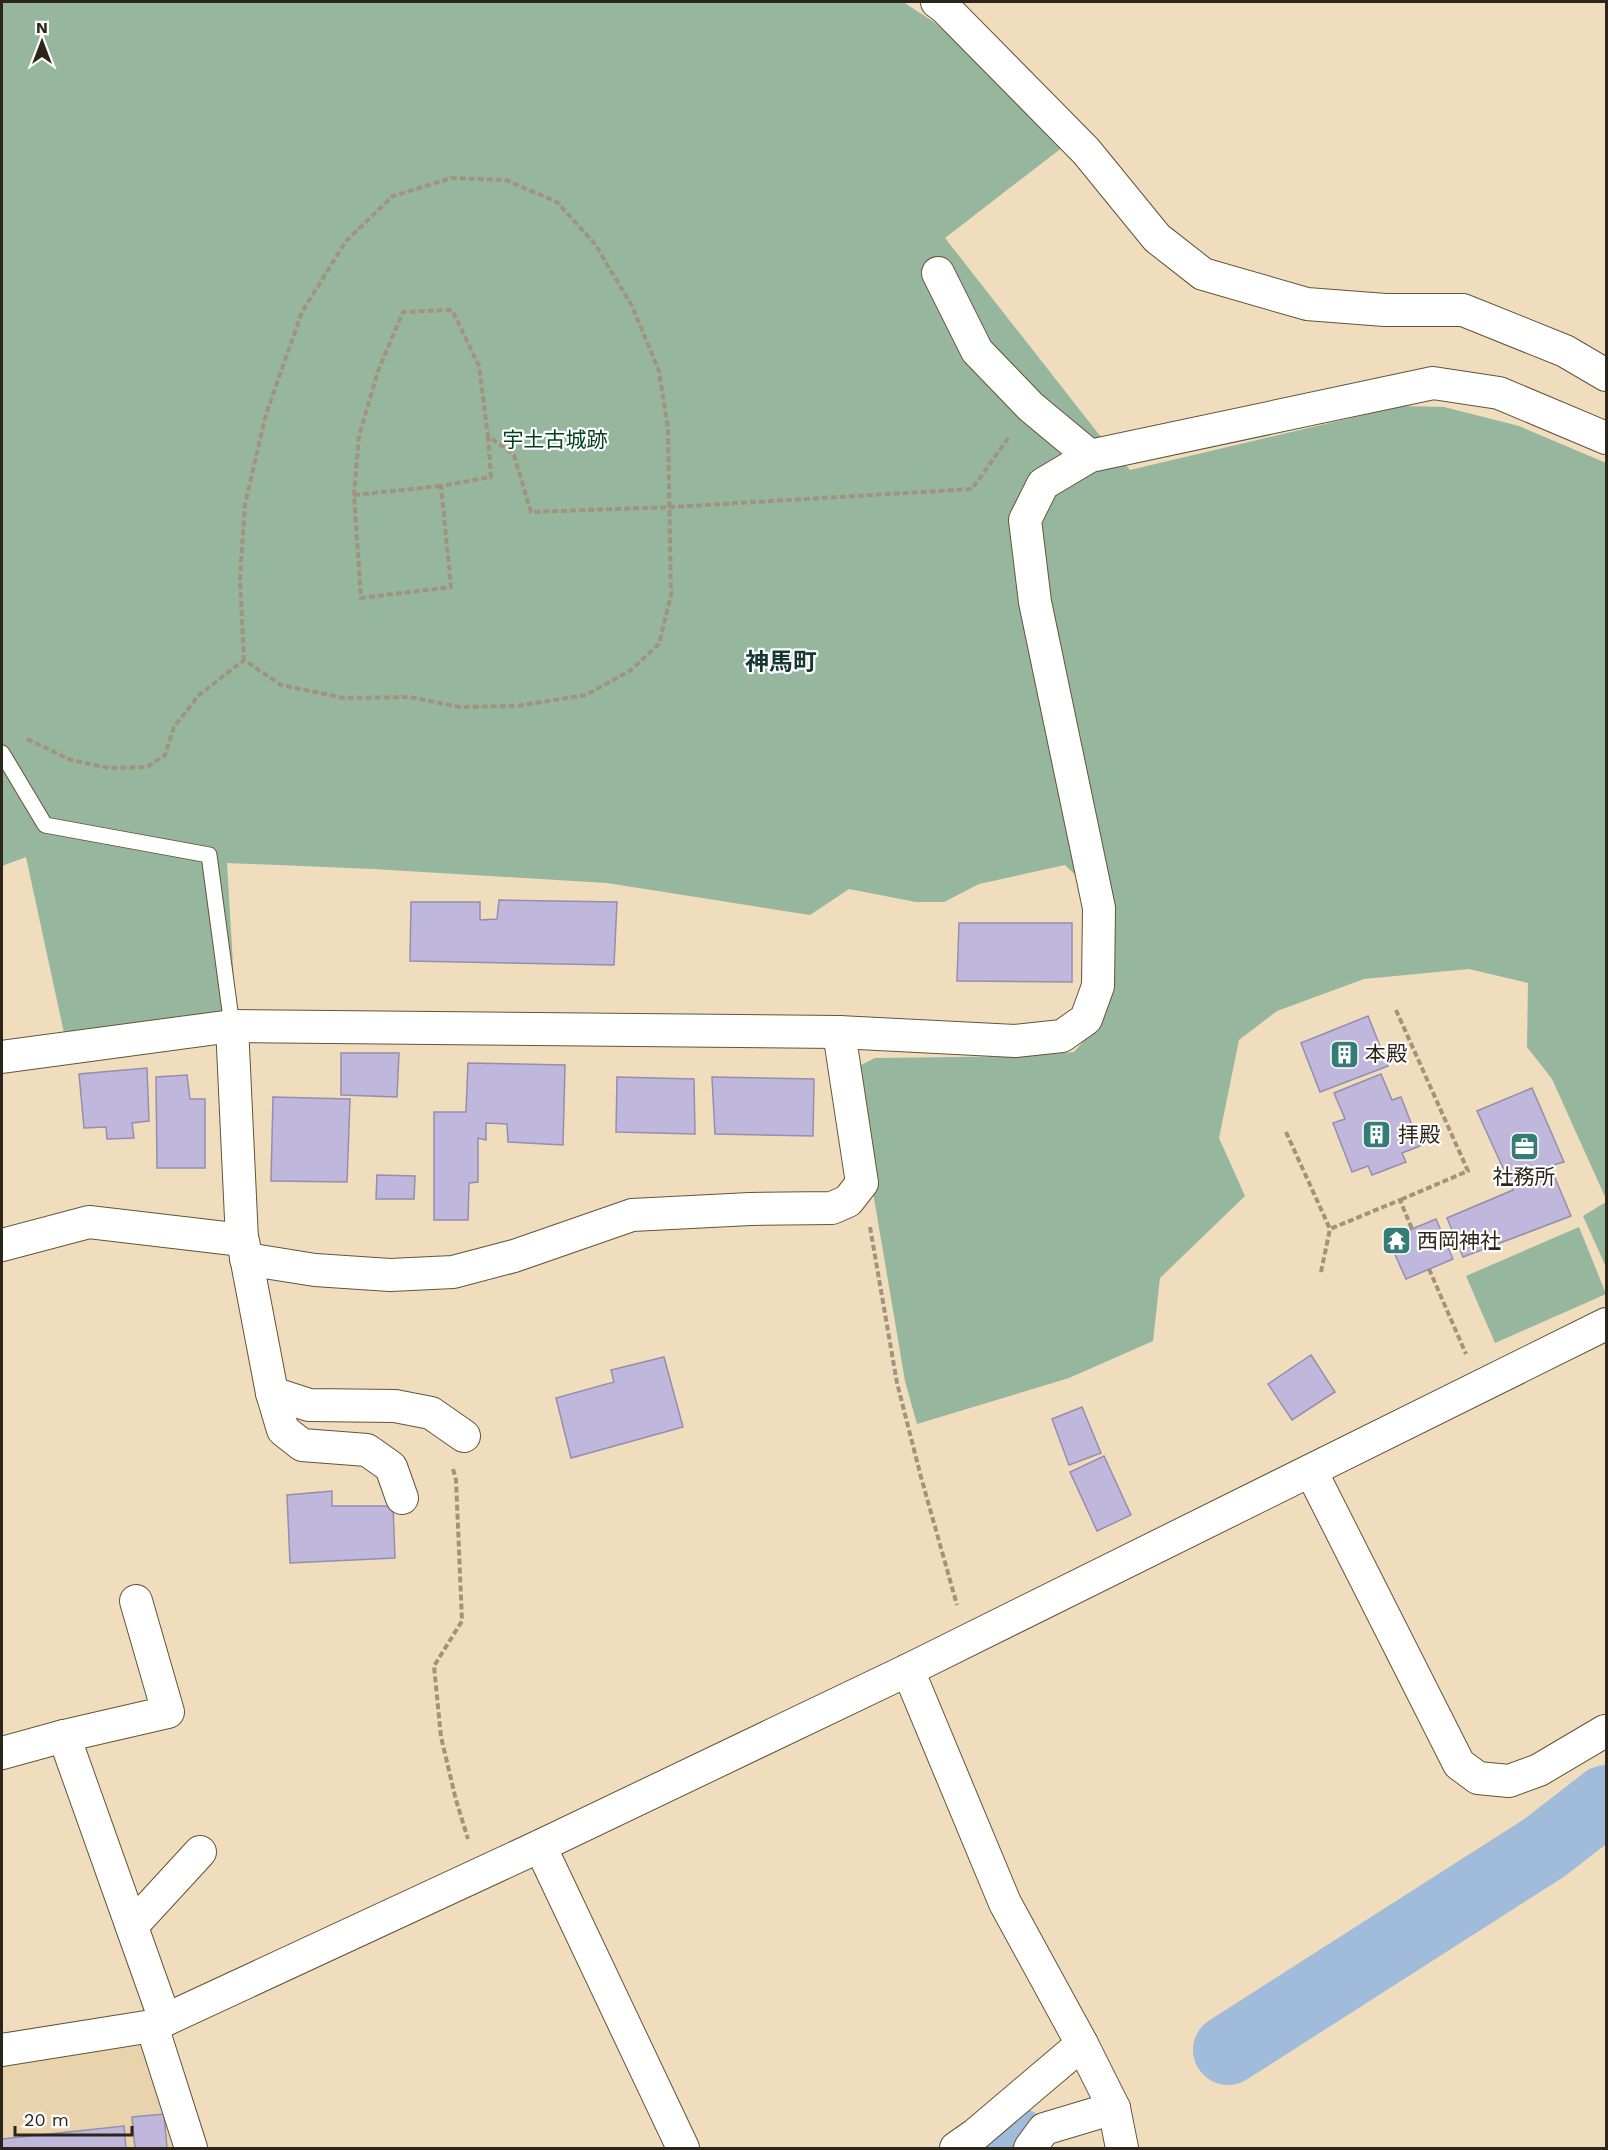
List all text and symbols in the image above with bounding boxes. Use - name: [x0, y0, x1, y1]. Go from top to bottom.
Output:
- north arrow: [12, 12, 72, 72]
- text: N: [36, 18, 48, 37]
- park label: 宇土古城跡: [503, 427, 608, 452]
- district label: 神馬町: [745, 648, 817, 676]
- building icon: 本殿: [1328, 1038, 1360, 1070]
- place label: 本殿: [1365, 1041, 1407, 1066]
- building icon: 拝殿: [1361, 1119, 1393, 1151]
- place label: 拝殿: [1398, 1122, 1440, 1147]
- office icon: 社務所: [1508, 1130, 1540, 1162]
- place label: 社務所: [1493, 1164, 1556, 1189]
- temple icon: 西岡神社: [1380, 1225, 1412, 1257]
- place label: 西岡神社: [1417, 1228, 1501, 1253]
- scale bar: [15, 2099, 132, 2137]
- text: 20 m: [24, 2109, 69, 2130]

